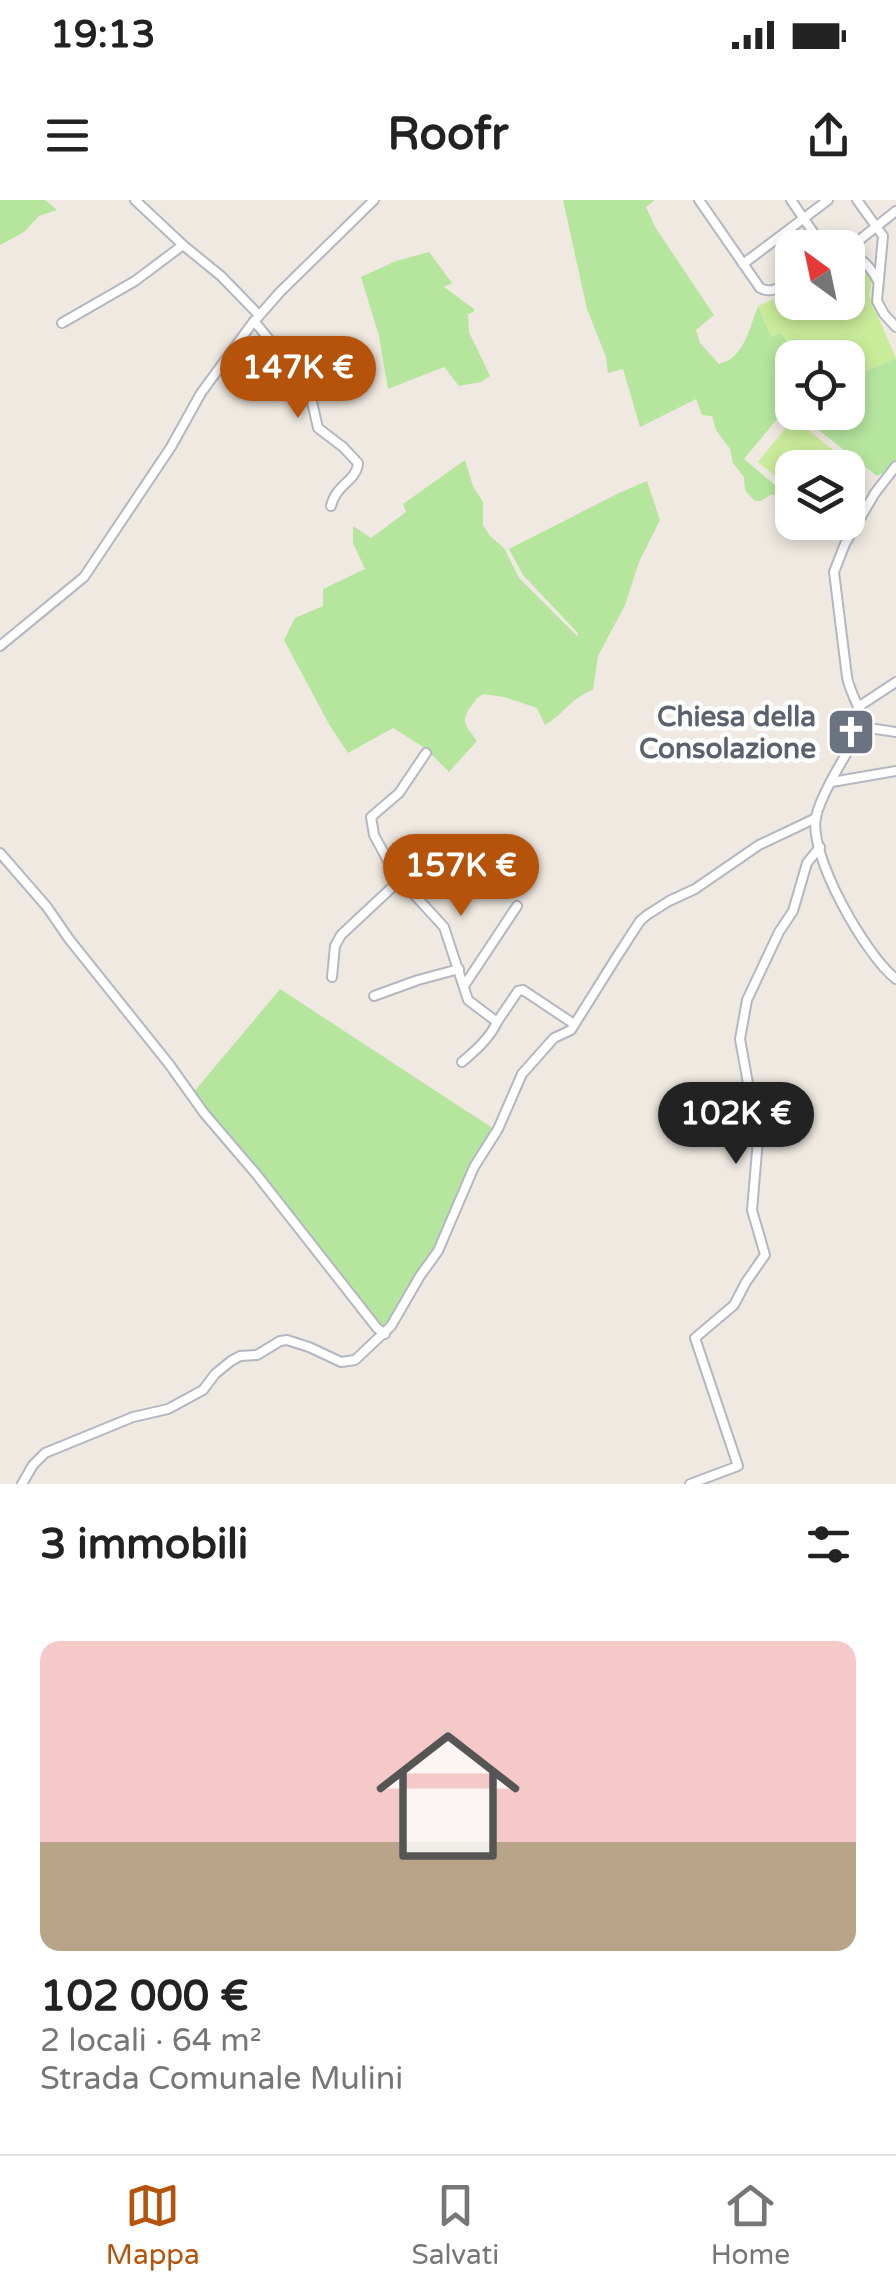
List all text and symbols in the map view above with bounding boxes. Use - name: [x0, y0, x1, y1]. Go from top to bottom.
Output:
- text: 19:13: [50, 12, 155, 58]
- icon: menu: [40, 108, 95, 163]
- text: Roofr: [388, 108, 508, 162]
- icon: share: [801, 108, 856, 163]
- north arrow: [775, 230, 865, 320]
- map controls: [775, 230, 865, 540]
- pin: 147K €: [217, 336, 379, 421]
- button: locate: [775, 340, 865, 430]
- text: 147K €: [242, 349, 354, 387]
- button: layers: [775, 450, 865, 540]
- place label: Chiesa della Consolazione: [639, 700, 816, 766]
- church icon: Chiesa della Consolazione: [825, 706, 877, 758]
- pin: 157K €: [380, 834, 542, 919]
- text: 157K €: [405, 847, 517, 885]
- pin: 102K €: [655, 1082, 817, 1167]
- text: 102K €: [680, 1095, 792, 1133]
- icon: filters: [801, 1517, 856, 1572]
- text: 3 immobili: [40, 1519, 248, 1570]
- icon: home: [358, 1706, 538, 1886]
- text: 102 000 €: [40, 1971, 249, 2022]
- text: 2 locali · 64 m²: [40, 2022, 262, 2060]
- text: Strada Comunale Mulini: [40, 2060, 403, 2098]
- tab: Mappa: [106, 2178, 200, 2272]
- tab: Salvati: [411, 2178, 499, 2272]
- tab: Home: [711, 2178, 790, 2272]

